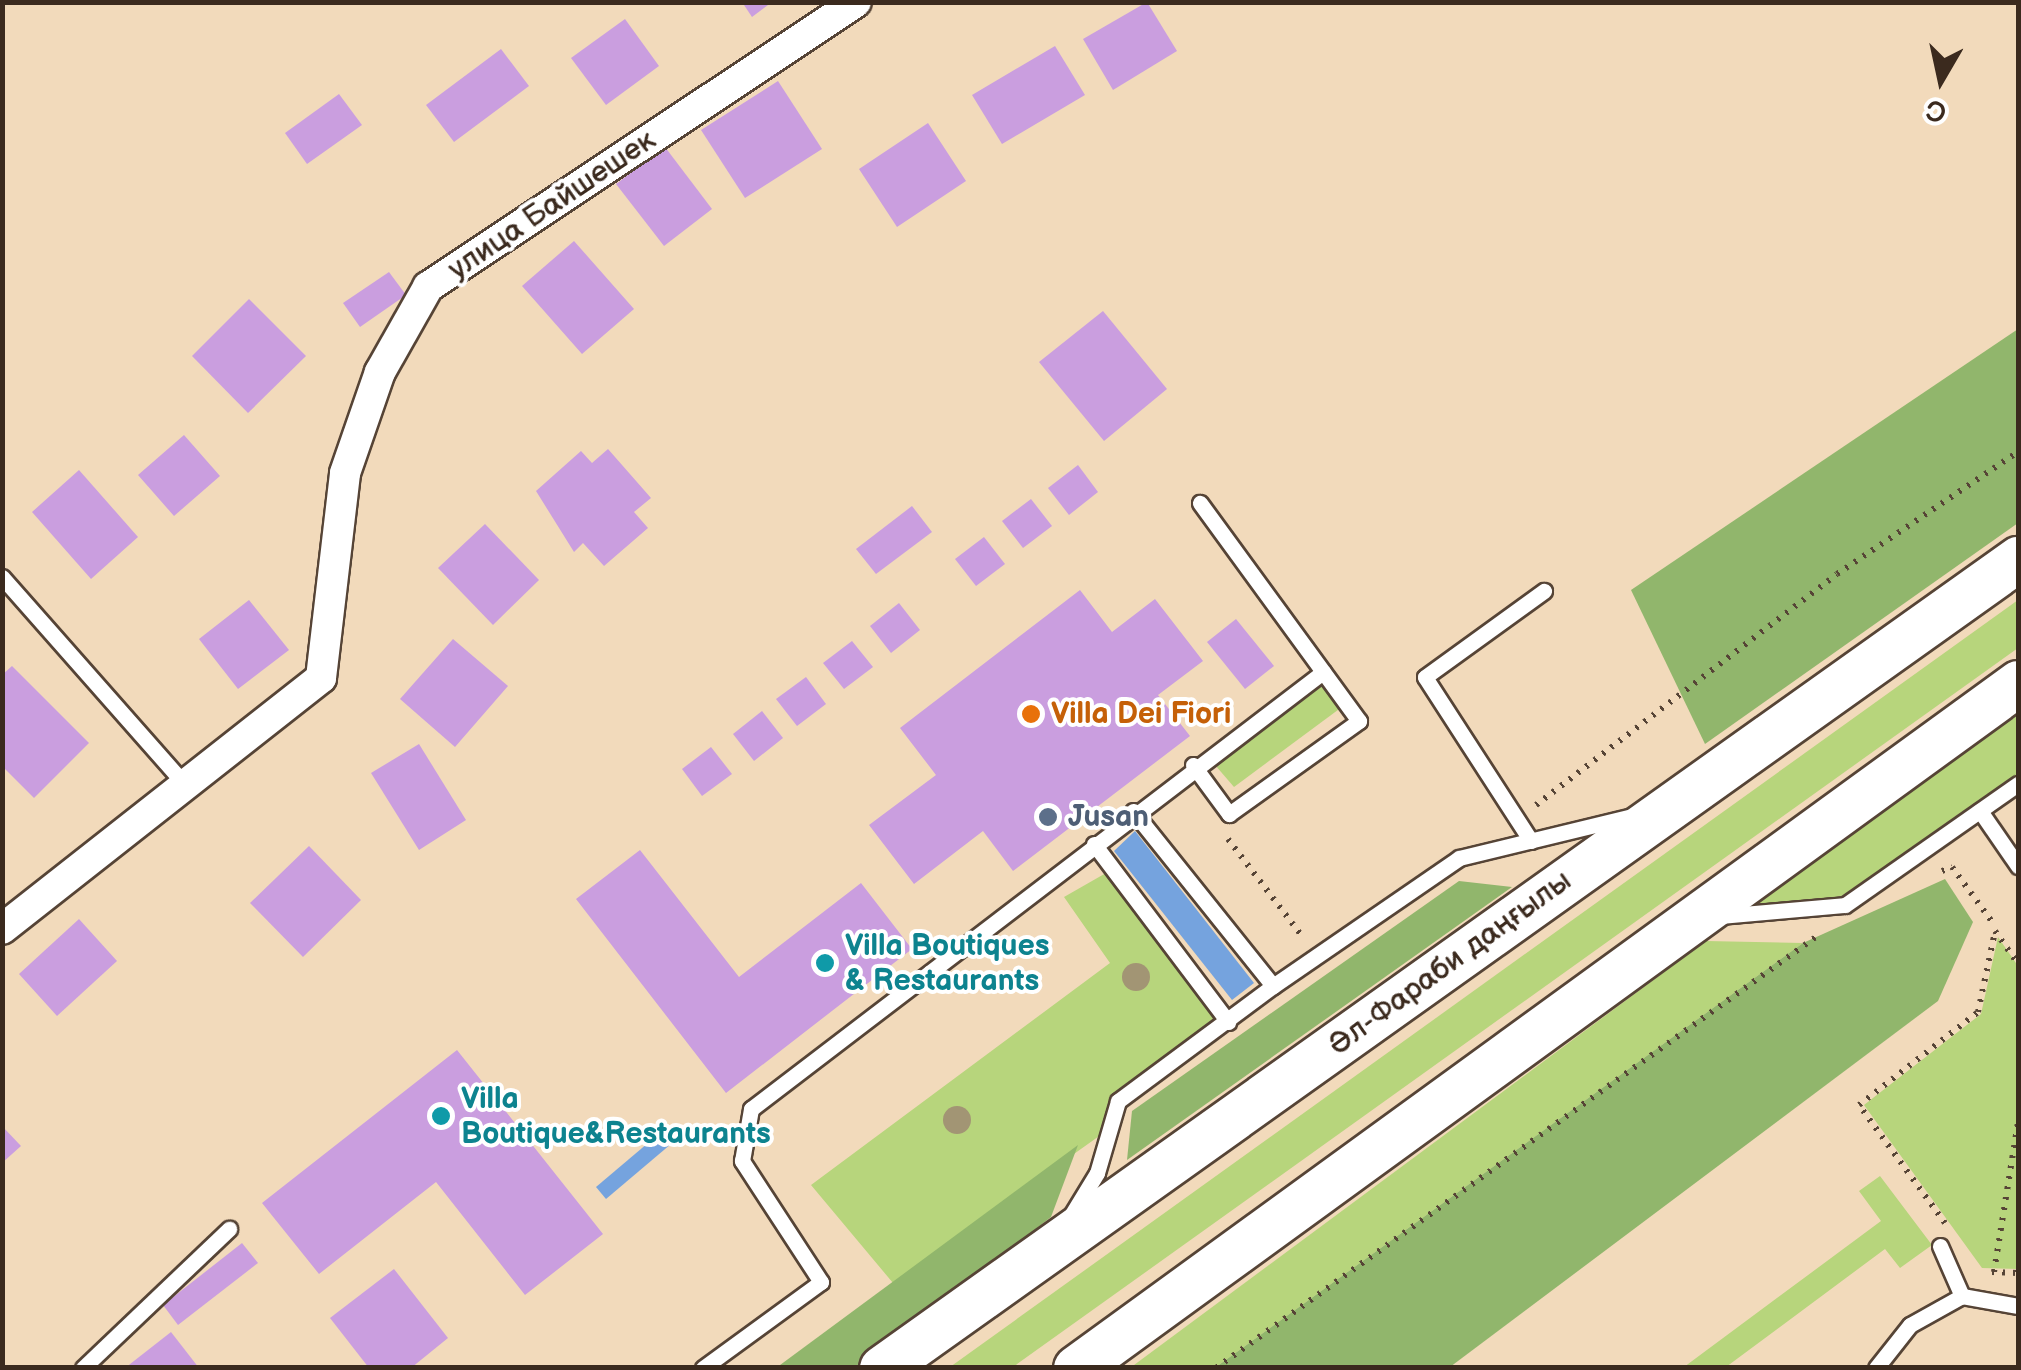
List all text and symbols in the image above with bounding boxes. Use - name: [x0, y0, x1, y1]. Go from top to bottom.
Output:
- north arrow: [1891, 30, 1991, 130]
- text: С: [1924, 92, 1948, 128]
- street label: улица Байшешек: [441, 122, 663, 288]
- place label: Villa Dei Fiori: [1051, 696, 1231, 732]
- marker: Villa Dei Fiori: [1020, 703, 1042, 725]
- place label: Jusan: [1068, 799, 1149, 835]
- marker: Jusan: [1037, 806, 1059, 828]
- street label: Әл-Фараби даңғылы: [1322, 863, 1578, 1063]
- place label: Villa Boutiques & Restaurants: [845, 928, 1049, 998]
- marker: Villa Boutiques & Restaurants: [814, 952, 836, 974]
- place label: Villa Boutique&Restaurants: [461, 1081, 771, 1152]
- marker: Villa Boutique&Restaurants: [430, 1105, 452, 1127]

